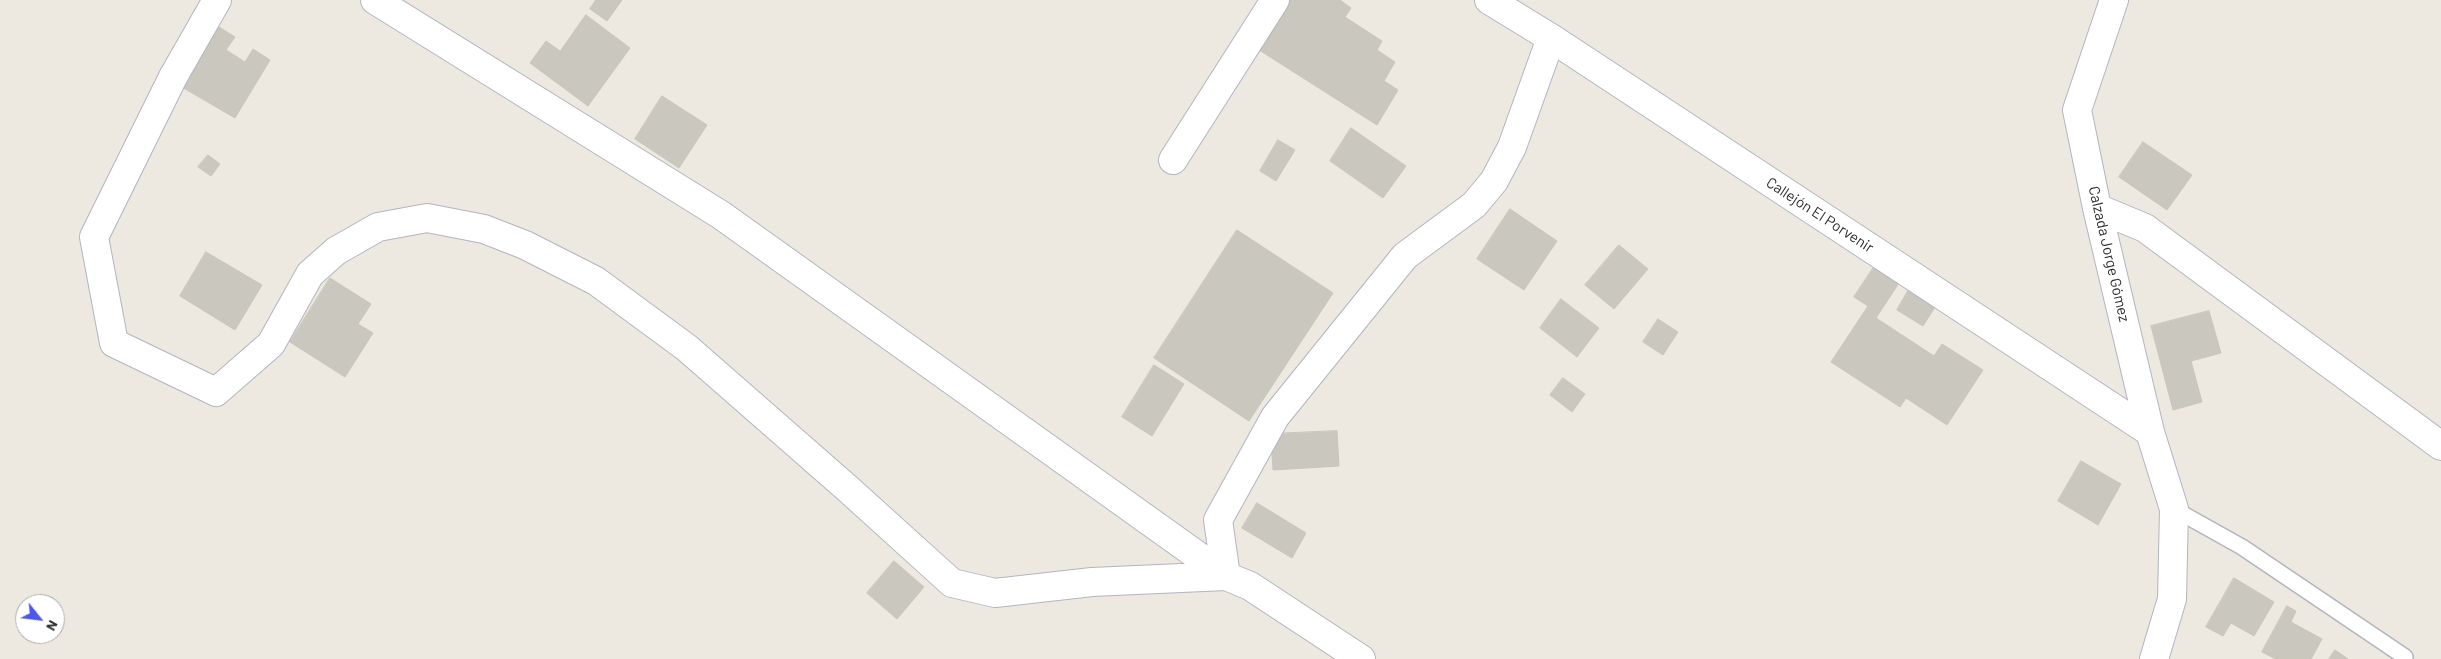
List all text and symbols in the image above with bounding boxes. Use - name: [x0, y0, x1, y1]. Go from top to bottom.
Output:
- street label: Callejón El Porvenir: [1763, 173, 1877, 257]
- street label: Calzada Jorge Gómez: [2085, 184, 2133, 324]
- north arrow: [15, 594, 65, 644]
- text: N: [43, 618, 62, 634]

